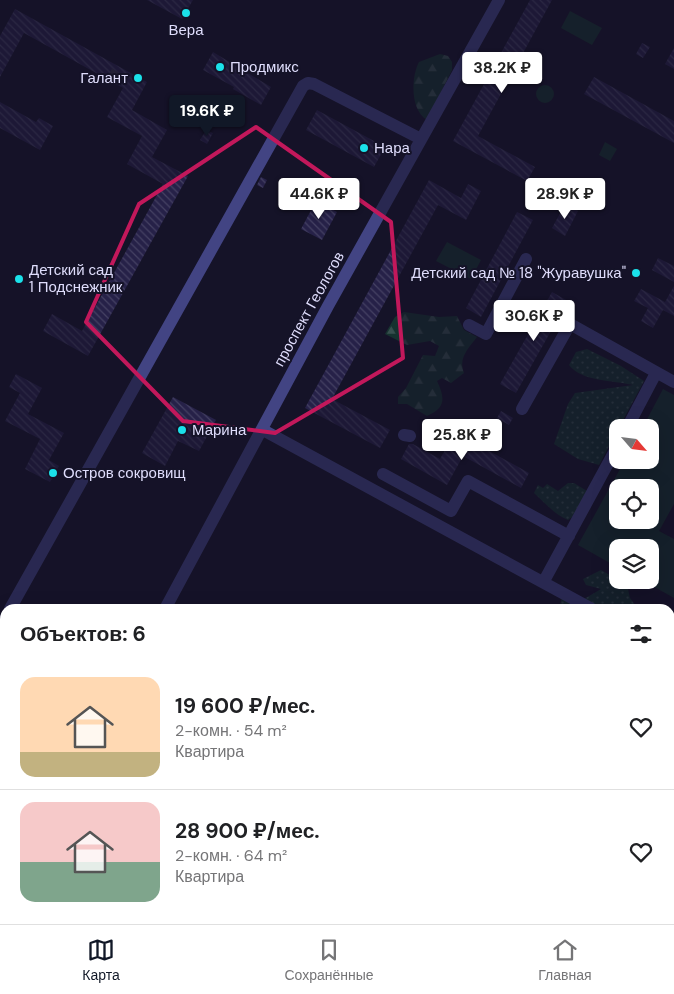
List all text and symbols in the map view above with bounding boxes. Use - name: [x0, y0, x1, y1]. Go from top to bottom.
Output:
- marker: Вера: [180, 7, 192, 19]
- place label: Вера: [168, 20, 204, 40]
- pin: 38.2K ₽: [456, 52, 548, 94]
- place label: Продмикс: [230, 57, 299, 77]
- text: 38.2K ₽: [473, 57, 531, 78]
- marker: Продмикс: [214, 61, 226, 73]
- place label: Галант: [80, 68, 128, 88]
- marker: Галант: [132, 72, 144, 84]
- pin: 19.6K ₽: [161, 94, 253, 137]
- text: 19.6K ₽: [180, 100, 234, 121]
- place label: Нара: [374, 138, 411, 158]
- marker: Нара: [358, 142, 370, 154]
- pin: 44.6K ₽: [273, 178, 365, 220]
- pin: 28.9K ₽: [519, 178, 611, 220]
- text: 44.6K ₽: [289, 183, 349, 204]
- text: 28.9K ₽: [536, 183, 594, 204]
- street label: проспект Геологов: [269, 248, 349, 370]
- place label: Детский сад 1 Подснежник: [29, 260, 123, 297]
- place label: Детский сад № 18 "Журавушка": [411, 263, 626, 283]
- marker: Детский сад № 18 "Журавушка": [630, 267, 642, 279]
- marker: Детский сад 1 Подснежник: [13, 273, 25, 285]
- pin: 30.6K ₽: [488, 300, 580, 342]
- text: 30.6K ₽: [505, 305, 563, 326]
- pin: 25.8K ₽: [416, 418, 508, 461]
- north arrow: [609, 419, 659, 469]
- map controls: [609, 419, 659, 589]
- place label: Марина: [192, 420, 247, 440]
- marker: Марина: [176, 424, 188, 436]
- text: 25.8K ₽: [433, 424, 491, 445]
- place label: Остров сокровищ: [63, 463, 186, 483]
- marker: Остров сокровищ: [47, 467, 59, 479]
- button: locate: [609, 479, 659, 529]
- button: layers: [609, 539, 659, 589]
- text: Объектов: 6: [20, 620, 146, 648]
- icon: filters: [627, 620, 655, 648]
- text: 19 600 ₽/мес.: [175, 692, 315, 720]
- icon: home: [60, 697, 120, 757]
- icon: heart: [627, 713, 655, 741]
- text: 2-комн. · 54 m²: [175, 720, 287, 741]
- text: Квартира: [175, 741, 244, 762]
- text: 28 900 ₽/мес.: [175, 817, 320, 845]
- icon: home: [60, 822, 120, 882]
- icon: heart: [627, 838, 655, 866]
- text: 2-комн. · 64 m²: [175, 845, 287, 866]
- text: Квартира: [175, 866, 244, 887]
- tab: Карта: [82, 936, 120, 984]
- tab: Сохранённые: [285, 936, 374, 984]
- tab: Главная: [538, 936, 592, 984]

